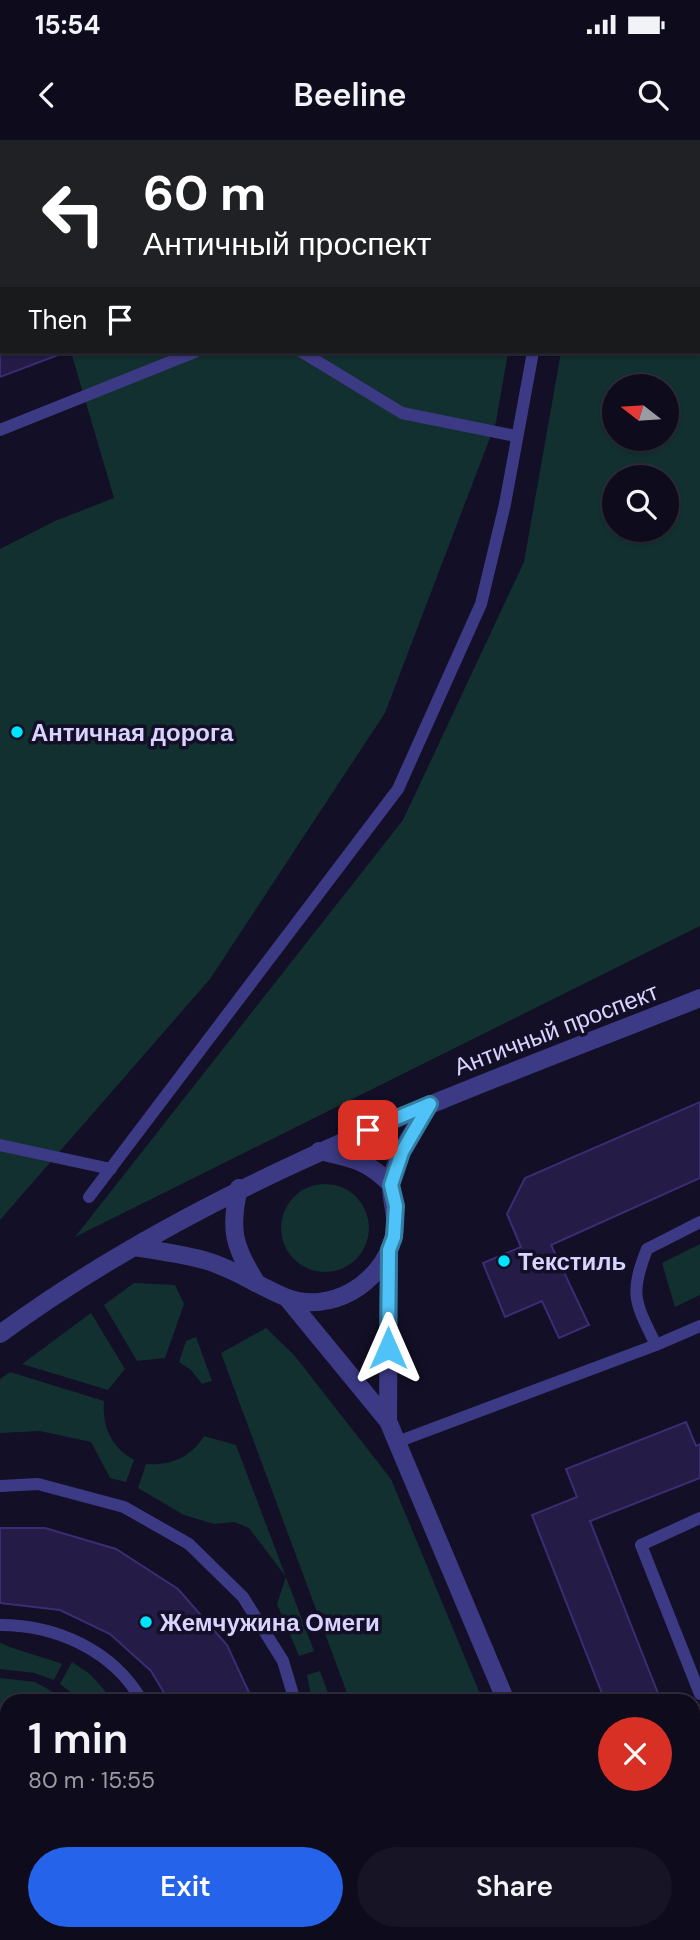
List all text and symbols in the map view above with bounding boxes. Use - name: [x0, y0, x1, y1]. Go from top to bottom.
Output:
- text: 15:54: [35, 8, 100, 42]
- text: Beeline: [294, 74, 406, 116]
- icon: back: [28, 76, 66, 114]
- icon: search: [634, 76, 672, 114]
- text: 60 m: [143, 161, 266, 225]
- icon: left: [28, 168, 119, 259]
- text: Античный проспект: [143, 223, 431, 265]
- icon: arrive: [101, 301, 139, 339]
- text: Then: [28, 303, 87, 337]
- north arrow: [602, 374, 679, 452]
- map controls: [602, 374, 679, 542]
- button: search: [602, 465, 679, 542]
- place label: Античная дорога: [31, 717, 234, 748]
- marker: Античная дорога: [9, 724, 25, 740]
- street label: Античный проспект: [449, 976, 663, 1082]
- pin: [338, 1100, 398, 1160]
- icon: arrive: [349, 1111, 387, 1149]
- place label: Текстиль: [518, 1246, 626, 1277]
- marker: Текстиль: [496, 1253, 512, 1269]
- position arrow: [351, 1311, 425, 1385]
- place label: Жемчужина Омеги: [159, 1607, 380, 1638]
- marker: Жемчужина Омеги: [138, 1614, 154, 1630]
- text: 1 min: [28, 1711, 128, 1766]
- button: close: [598, 1717, 672, 1791]
- text: 80 m · 15:55: [28, 1765, 155, 1795]
- button: Exit: [28, 1847, 343, 1927]
- button: Share: [357, 1847, 672, 1927]

